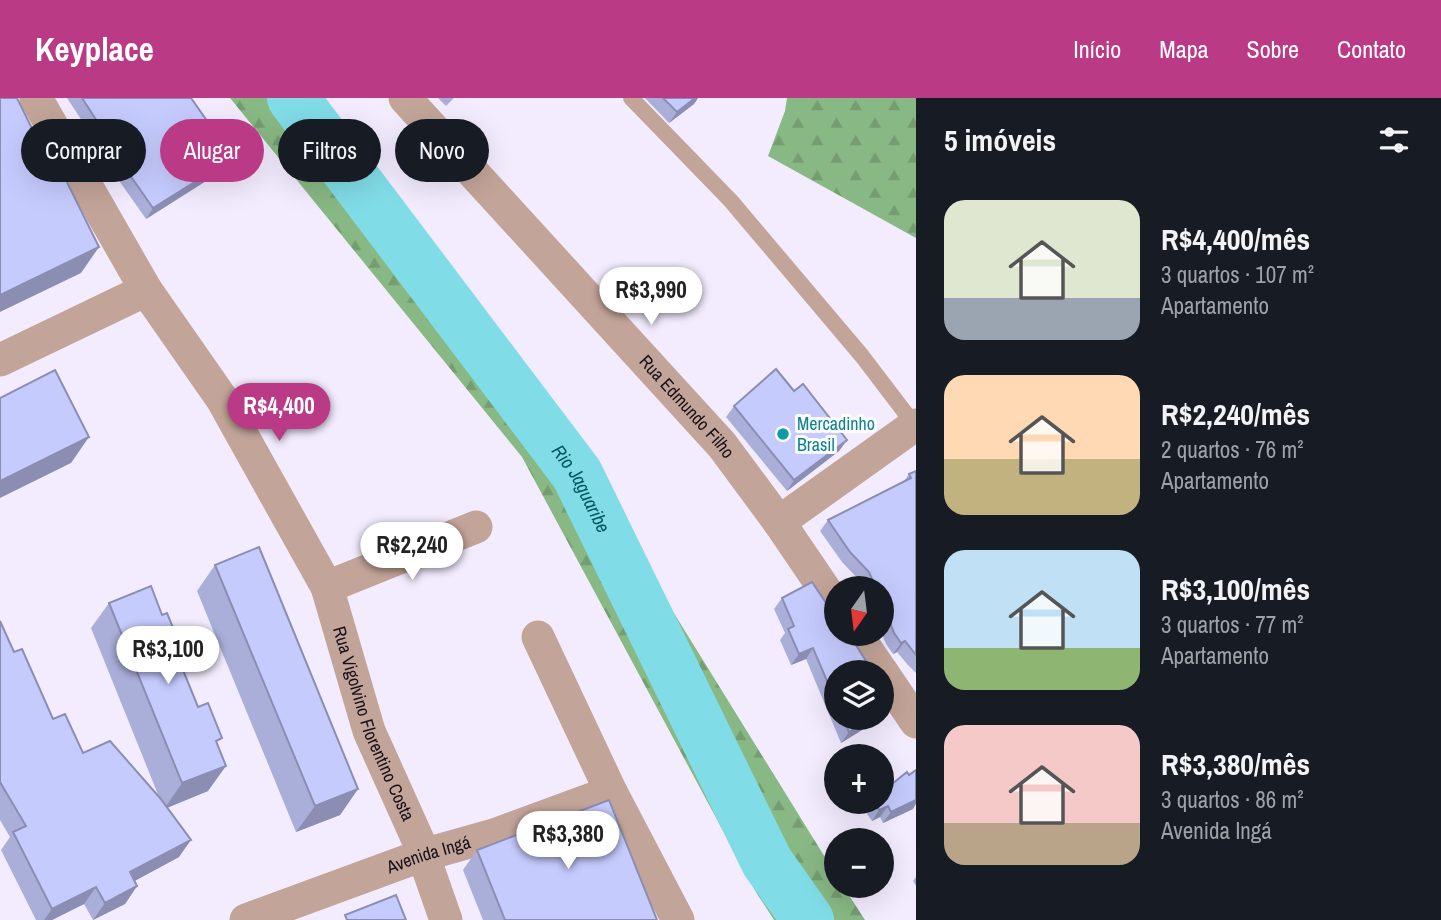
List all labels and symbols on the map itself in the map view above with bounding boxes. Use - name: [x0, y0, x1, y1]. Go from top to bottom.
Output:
- pin: R$3,990: [586, 268, 716, 327]
- street label: Rua Edmundo Filho: [634, 349, 741, 463]
- pin: R$4,400: [214, 384, 344, 443]
- place label: Mercadinho Brasil: [797, 411, 875, 457]
- marker: Mercadinho Brasil: [775, 426, 791, 442]
- water label: Rio Jaguaribe: [546, 439, 617, 537]
- pin: R$2,240: [347, 522, 477, 582]
- north arrow: [824, 576, 894, 646]
- street label: Rua Vigolvino Florentino Costa: [327, 623, 421, 825]
- pin: R$3,100: [103, 626, 233, 686]
- pin: R$3,380: [503, 812, 633, 871]
- street label: Avenida Ingá: [382, 829, 473, 880]

